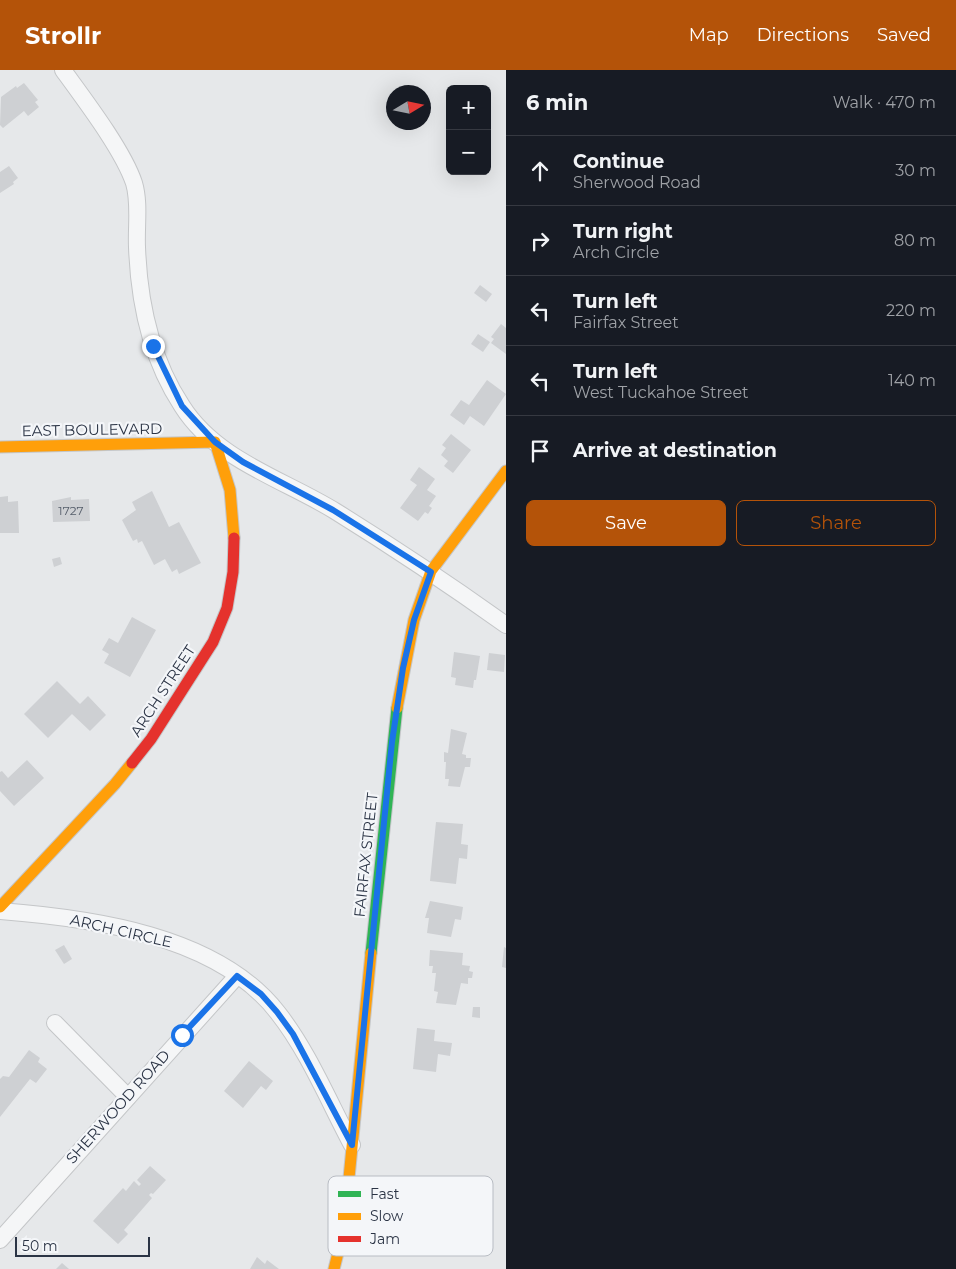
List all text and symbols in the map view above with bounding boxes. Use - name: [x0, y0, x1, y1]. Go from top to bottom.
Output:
- text: Strollr: [25, 21, 101, 50]
- text: Map: [689, 24, 729, 46]
- text: Directions: [757, 24, 849, 46]
- text: Saved: [877, 24, 931, 46]
- north arrow: [386, 85, 431, 130]
- map controls: [446, 85, 491, 175]
- button: +: [446, 85, 491, 130]
- text: 6 min: [526, 90, 588, 115]
- text: Walk · 470 m: [833, 93, 936, 112]
- button: −: [446, 130, 491, 175]
- text: Continue: [573, 150, 664, 173]
- icon: ahead: [526, 157, 554, 185]
- text: 30 m: [895, 161, 936, 180]
- text: Sherwood Road: [573, 173, 701, 192]
- text: Turn right: [573, 220, 673, 243]
- icon: right: [526, 227, 554, 255]
- text: 80 m: [894, 231, 936, 250]
- text: Arch Circle: [573, 243, 659, 262]
- text: Turn left: [573, 290, 658, 313]
- icon: left: [526, 297, 554, 325]
- text: 220 m: [886, 301, 936, 320]
- text: Fairfax Street: [573, 313, 679, 332]
- route end: [142, 335, 165, 358]
- text: Turn left: [573, 360, 658, 383]
- icon: left: [526, 367, 554, 395]
- text: 140 m: [888, 371, 936, 390]
- text: West Tuckahoe Street: [573, 383, 749, 402]
- street label: EAST BOULEVARD: [21, 419, 163, 440]
- icon: arrive: [526, 437, 554, 465]
- text: Arrive at destination: [573, 439, 777, 462]
- button: Save: [526, 500, 726, 546]
- button: Share: [736, 500, 936, 546]
- house number: 1727: [58, 503, 84, 518]
- street label: ARCH STREET: [126, 641, 200, 740]
- street label: FAIRFAX STREET: [350, 791, 382, 918]
- street label: ARCH CIRCLE: [68, 910, 174, 951]
- route start: [171, 1024, 194, 1047]
- street label: SHERWOOD ROAD: [62, 1046, 174, 1167]
- legend: [328, 1176, 493, 1256]
- text: Fast: [370, 1185, 400, 1203]
- text: Slow: [370, 1207, 404, 1225]
- text: Jam: [369, 1230, 400, 1248]
- scale bar: [15, 1234, 150, 1257]
- text: 50 m: [22, 1237, 58, 1255]

